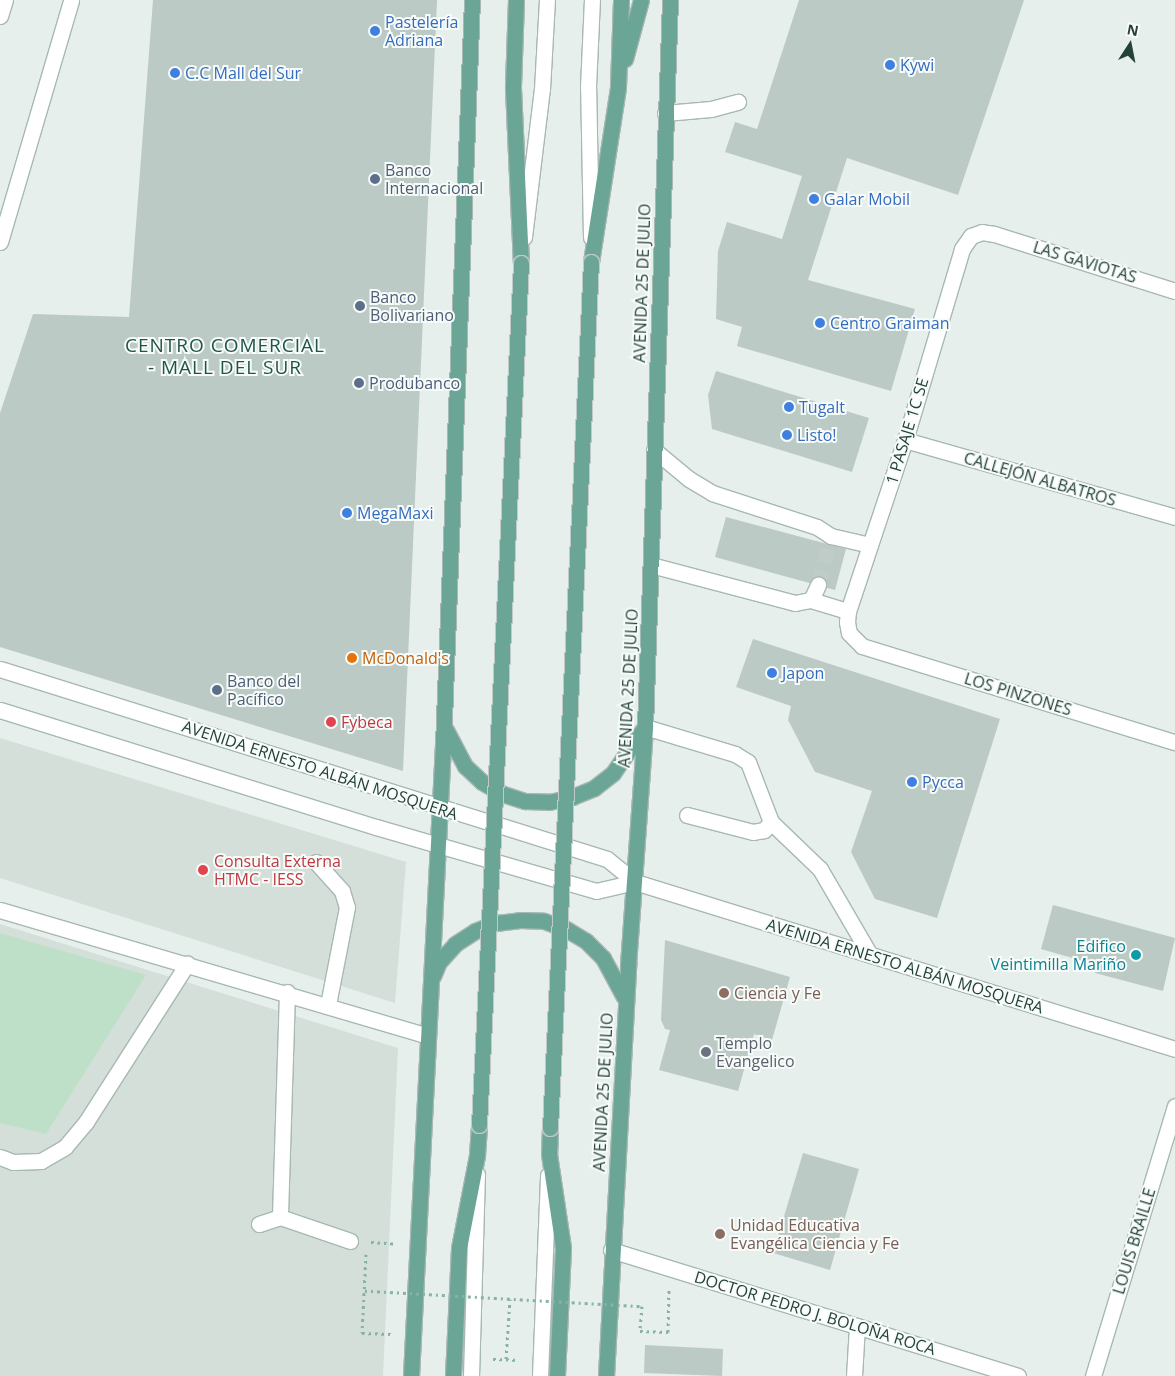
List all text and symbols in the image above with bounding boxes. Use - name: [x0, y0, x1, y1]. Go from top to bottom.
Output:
- place label: Pastelería Adriana: [385, 12, 458, 50]
- text: N: [1126, 19, 1140, 40]
- north arrow: [1105, 20, 1155, 70]
- marker: Pastelería Adriana: [369, 25, 381, 37]
- place label: Kywi: [900, 55, 934, 75]
- marker: Kywi: [884, 59, 896, 71]
- place label: C.C Mall del Sur: [185, 63, 301, 83]
- marker: C.C Mall del Sur: [169, 67, 181, 79]
- place label: Banco Internacional: [385, 160, 483, 198]
- marker: Banco Internacional: [369, 173, 381, 185]
- place label: Galar Mobil: [824, 189, 910, 209]
- marker: Galar Mobil: [808, 193, 820, 205]
- street label: AVENIDA 25 DE JULIO: [630, 203, 654, 363]
- street label: LAS GAVIOTAS: [1031, 237, 1139, 287]
- place label: Banco Bolivariano: [370, 287, 454, 325]
- marker: Banco Bolivariano: [354, 300, 366, 312]
- place label: Centro Graiman: [830, 313, 950, 333]
- marker: Centro Graiman: [814, 317, 826, 329]
- district label: CENTRO COMERCIAL - MALL DEL SUR: [123, 335, 327, 379]
- place label: Produbanco: [369, 373, 460, 393]
- street label: 1 PASAJE 1C SE: [882, 375, 932, 487]
- marker: Produbanco: [353, 377, 365, 389]
- place label: Tugalt: [799, 397, 845, 417]
- marker: Tugalt: [783, 401, 795, 413]
- place label: Listo!: [797, 425, 837, 445]
- marker: Listo!: [781, 429, 793, 441]
- street label: CALLEJÓN ALBATROS: [962, 448, 1118, 510]
- place label: MegaMaxi: [357, 503, 434, 523]
- marker: MegaMaxi: [341, 507, 353, 519]
- street label: AVENIDA 25 DE JULIO: [614, 608, 642, 768]
- place label: McDonald's: [362, 648, 449, 668]
- marker: McDonald's: [346, 652, 358, 664]
- place label: Japon: [782, 663, 824, 683]
- marker: Japon: [766, 667, 778, 679]
- street label: LOS PINZONES: [962, 669, 1074, 719]
- place label: Banco del Pacífico: [227, 671, 300, 709]
- marker: Banco del Pacífico: [211, 684, 223, 696]
- place label: Fybeca: [341, 712, 393, 732]
- street label: AVENIDA ERNESTO ALBÁN MOSQUERA: [180, 716, 460, 824]
- marker: Fybeca: [325, 716, 337, 728]
- place label: Pycca: [922, 772, 964, 792]
- marker: Pycca: [906, 776, 918, 788]
- place label: Consulta Externa HTMC - IESS: [214, 851, 341, 889]
- marker: Consulta Externa HTMC - IESS: [196, 863, 210, 877]
- street label: AVENIDA ERNESTO ALBÁN MOSQUERA: [764, 915, 1046, 1017]
- place label: Edifico Veintimilla Mariño: [991, 936, 1126, 974]
- marker: Edifico Veintimilla Mariño: [1130, 949, 1142, 961]
- place label: Ciencia y Fe: [734, 983, 821, 1003]
- marker: Ciencia y Fe: [718, 987, 730, 999]
- street label: AVENIDA 25 DE JULIO: [589, 1012, 617, 1172]
- place label: Templo Evangelico: [716, 1033, 795, 1071]
- marker: Templo Evangelico: [700, 1046, 712, 1058]
- street label: LOUIS BRAILLE: [1109, 1185, 1159, 1297]
- place label: Unidad Educativa Evangélica Ciencia y Fe: [730, 1215, 899, 1253]
- marker: Unidad Educativa Evangélica Ciencia y Fe: [714, 1228, 726, 1240]
- street label: DOCTOR PEDRO J. BOLOÑA ROCA: [692, 1267, 938, 1359]

